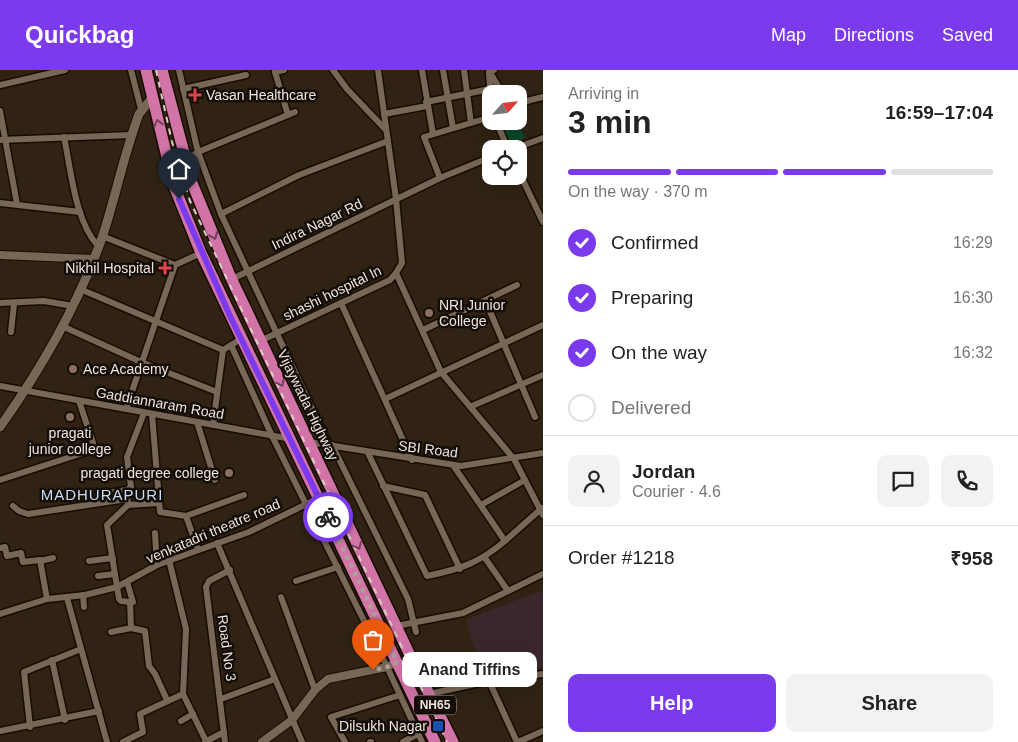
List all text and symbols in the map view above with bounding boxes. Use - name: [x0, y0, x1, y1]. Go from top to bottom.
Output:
- text: Quickbag: [25, 21, 134, 48]
- text: Map: [771, 25, 806, 45]
- text: Directions: [834, 25, 914, 45]
- text: Saved: [942, 25, 993, 45]
- north arrow: [482, 85, 528, 130]
- map controls: [482, 85, 527, 185]
- text: Arriving in: [568, 85, 639, 102]
- place label: Vasan Healthcare: [206, 87, 316, 103]
- marker: Vasan Healthcare: [188, 88, 202, 102]
- text: 16:59–17:04: [885, 102, 993, 123]
- text: 3 min: [568, 104, 652, 140]
- one-way arrow: [153, 118, 164, 127]
- button: locate: [482, 140, 527, 185]
- pin: [158, 148, 200, 199]
- icon: home: [165, 155, 193, 183]
- text: On the way · 370 m: [568, 183, 708, 200]
- street label: Indira Nagar Rd: [269, 195, 365, 253]
- icon: check: [568, 229, 596, 257]
- one-way arrow: [208, 231, 218, 239]
- text: Confirmed: [611, 232, 699, 253]
- text: 16:29: [953, 234, 993, 251]
- place label: Nikhil Hospital: [65, 260, 154, 276]
- marker: Nikhil Hospital: [158, 261, 172, 275]
- street label: shashi hospital ln: [280, 262, 384, 324]
- icon: check: [568, 284, 596, 312]
- text: Preparing: [611, 287, 693, 308]
- text: 16:30: [953, 289, 993, 306]
- place label: NRI Junior College: [439, 297, 505, 329]
- marker: NRI Junior College: [423, 307, 435, 319]
- icon: check: [568, 339, 596, 367]
- text: On the way: [611, 342, 707, 363]
- text: 16:32: [953, 344, 993, 361]
- street label: Vijaywada Highway: [274, 347, 342, 463]
- place label: Ace Academy: [83, 361, 169, 377]
- marker: Ace Academy: [67, 363, 79, 375]
- one-way arrow: [275, 378, 285, 387]
- street label: Gaddiannaram Road: [95, 384, 225, 422]
- text: Delivered: [611, 397, 691, 418]
- marker: pragati junior college: [64, 411, 76, 423]
- place label: pragati junior college: [28, 425, 111, 457]
- street label: SBI Road: [397, 437, 459, 461]
- button: person: [568, 455, 620, 507]
- button: chat: [877, 455, 929, 507]
- button: phone: [941, 455, 993, 507]
- text: Jordan: [632, 461, 695, 482]
- place label: pragati degree college: [80, 465, 219, 481]
- marker: pragati degree college: [223, 467, 235, 479]
- text: Courier · 4.6: [632, 483, 721, 500]
- district label: MADHURAPURI: [41, 486, 163, 503]
- courier: [303, 492, 353, 542]
- street label: venkatadri theatre road: [144, 496, 282, 566]
- icon: bike: [314, 503, 342, 531]
- one-way arrow: [352, 541, 363, 550]
- text: Order #1218: [568, 547, 675, 568]
- text: ₹958: [950, 548, 993, 569]
- street label: Road No 3: [214, 614, 240, 682]
- pin: [352, 619, 394, 670]
- icon: bag: [359, 626, 387, 654]
- callout: Anand Tiffins: [403, 652, 538, 688]
- text: Anand Tiffins: [419, 661, 520, 678]
- button: Help: [568, 674, 776, 732]
- button: Share: [786, 674, 993, 732]
- road number: NH65: [414, 696, 456, 714]
- place label: Dilsukh Nagar: [339, 718, 427, 734]
- marker: Dilsukh Nagar: [431, 719, 445, 733]

